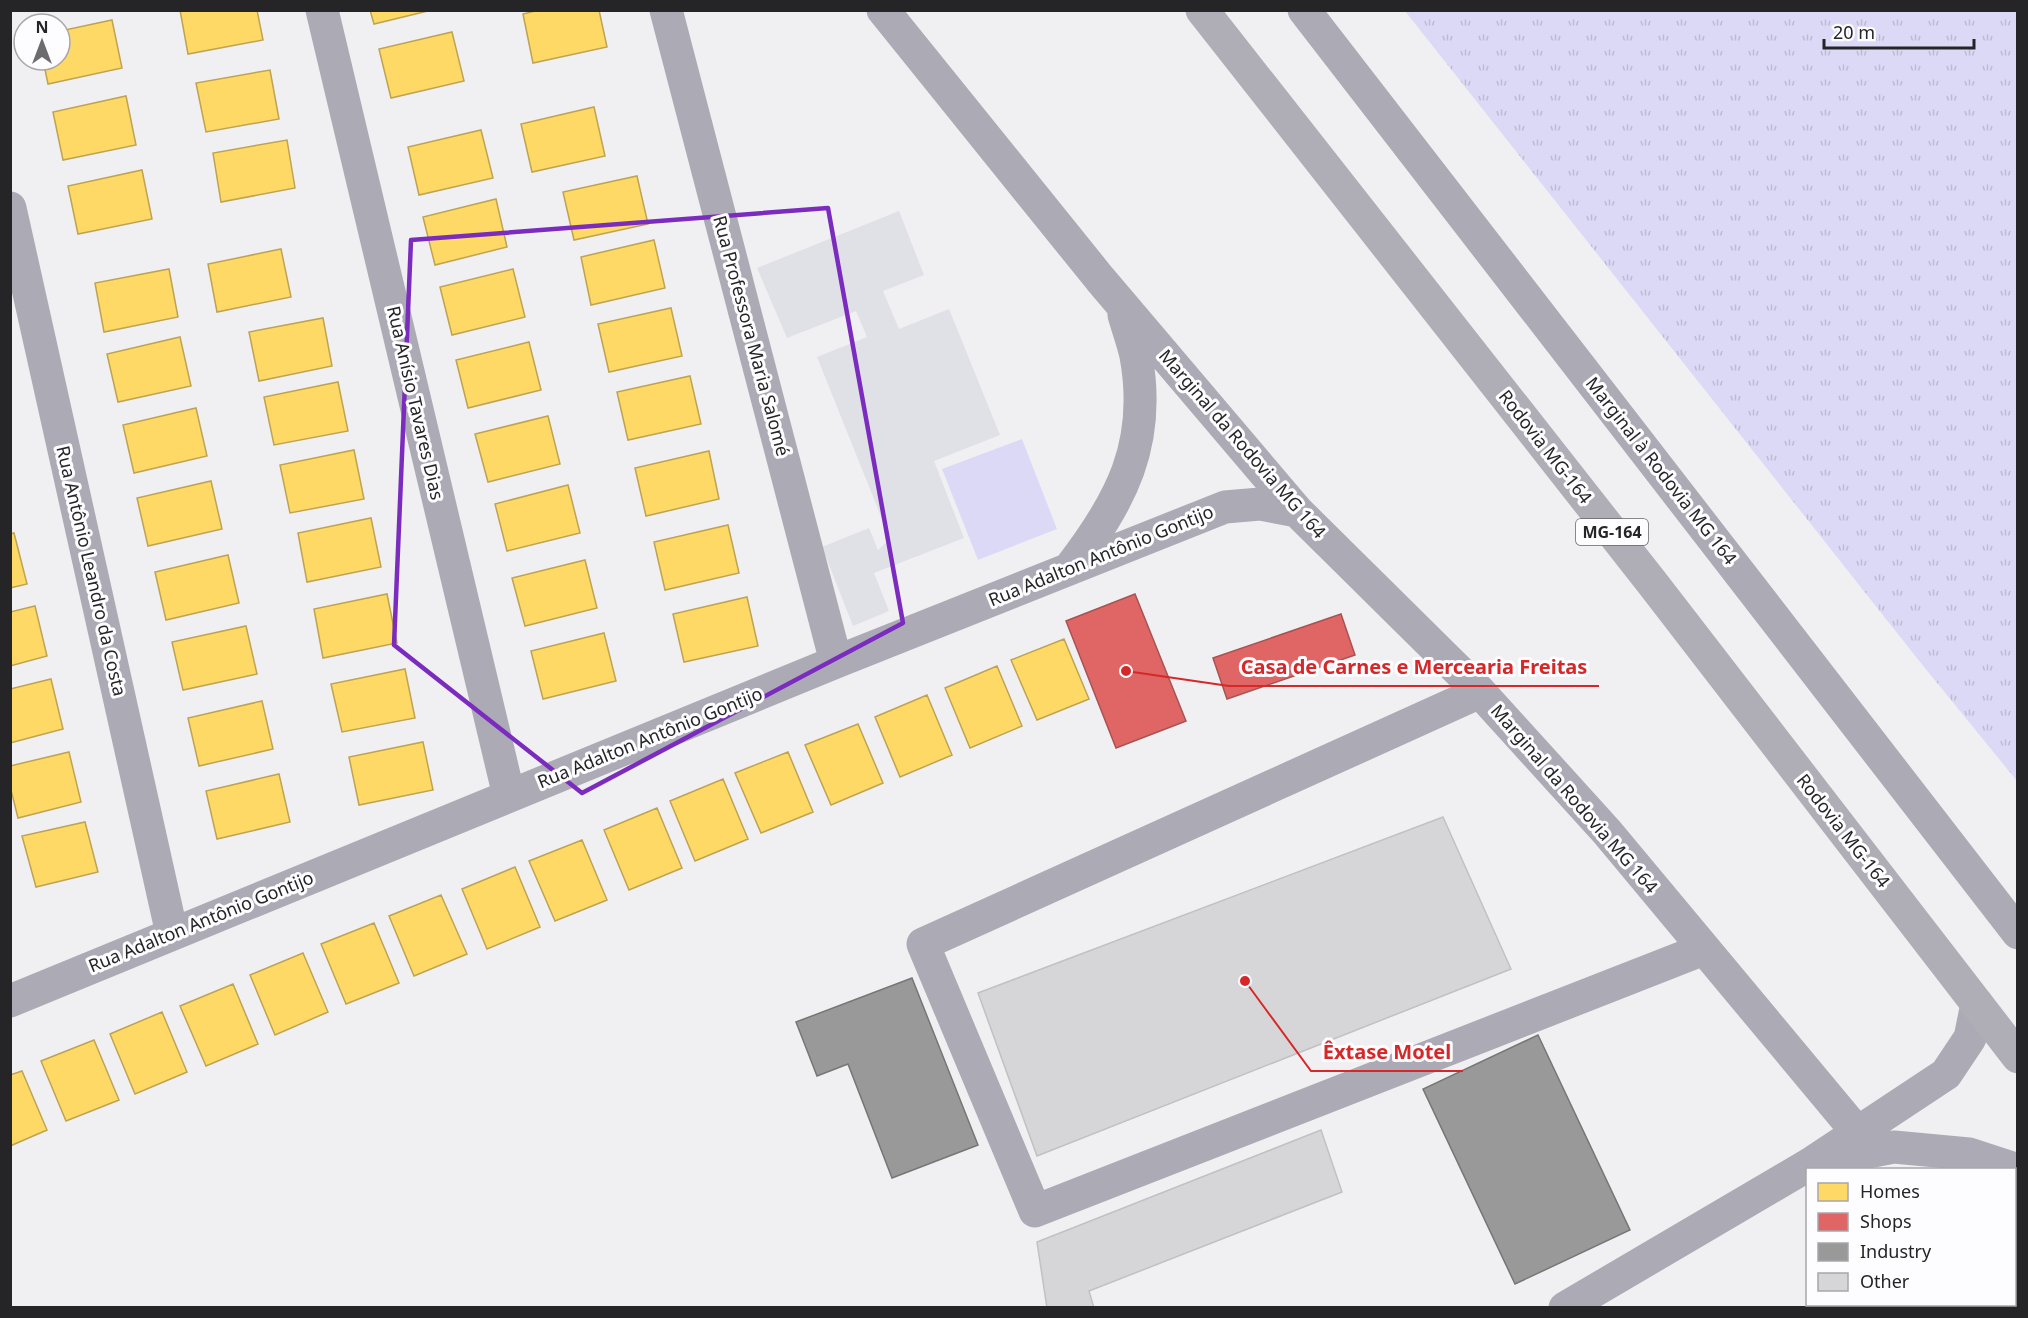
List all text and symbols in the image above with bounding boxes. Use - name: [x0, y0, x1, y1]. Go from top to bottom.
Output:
- north arrow: [12, 12, 72, 72]
- scale bar: [1824, 12, 1974, 50]
- text: N: [35, 16, 49, 38]
- text: 20 m: [1833, 20, 1875, 44]
- street label: Rua Professora Maria Salomé: [708, 213, 796, 459]
- street label: Rua Anísio Tavares Dias: [382, 304, 450, 502]
- street label: Marginal da Rodovia MG 164: [1154, 344, 1332, 543]
- street label: Marginal à Rodovia MG 164: [1581, 372, 1743, 569]
- street label: Rodovia MG-164: [1494, 384, 1598, 508]
- street label: Rua Antônio Leandro da Costa: [51, 443, 132, 698]
- street label: Rua Adalton Antônio Gontijo: [985, 499, 1217, 611]
- road number: MG-164: [1576, 519, 1648, 545]
- callout: Casa de Carnes e Mercearia Freitas: [1229, 648, 1599, 686]
- text: Casa de Carnes e Mercearia Freitas: [1241, 653, 1587, 680]
- street label: Rua Adalton Antônio Gontijo: [534, 681, 766, 793]
- street label: Marginal da Rodovia MG 164: [1486, 699, 1664, 898]
- street label: Rodovia MG-164: [1792, 768, 1896, 892]
- street label: Rua Adalton Antônio Gontijo: [85, 865, 317, 977]
- callout: Êxtase Motel: [1311, 1033, 1463, 1071]
- text: Êxtase Motel: [1323, 1038, 1451, 1065]
- legend: [1806, 1168, 2016, 1306]
- text: Homes: [1860, 1179, 1920, 1203]
- text: Shops: [1860, 1209, 1912, 1233]
- text: Industry: [1860, 1239, 1932, 1263]
- text: Other: [1860, 1269, 1910, 1293]

